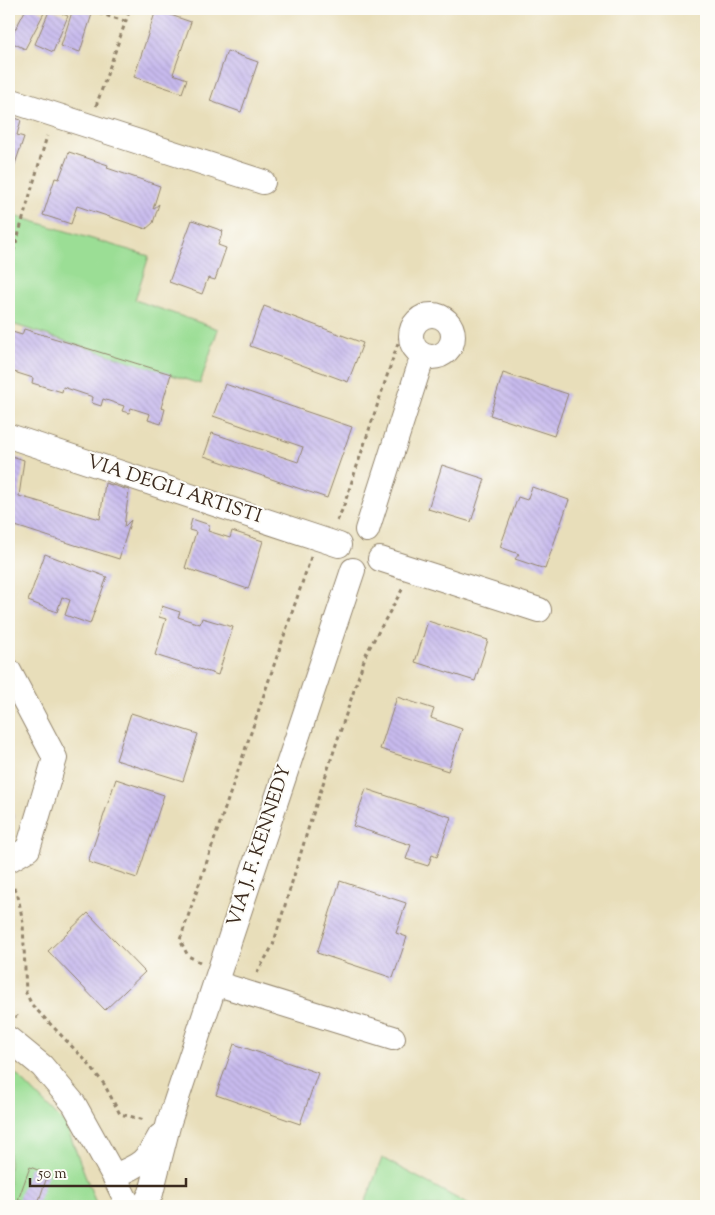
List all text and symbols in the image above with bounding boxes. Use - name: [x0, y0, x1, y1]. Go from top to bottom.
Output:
- street label: VIA DEGLI ARTISTI: [83, 449, 265, 531]
- street label: VIA J. F. KENNEDY: [221, 761, 299, 931]
- scale bar: [30, 1155, 186, 1187]
- text: 50 m: [37, 1164, 67, 1185]

